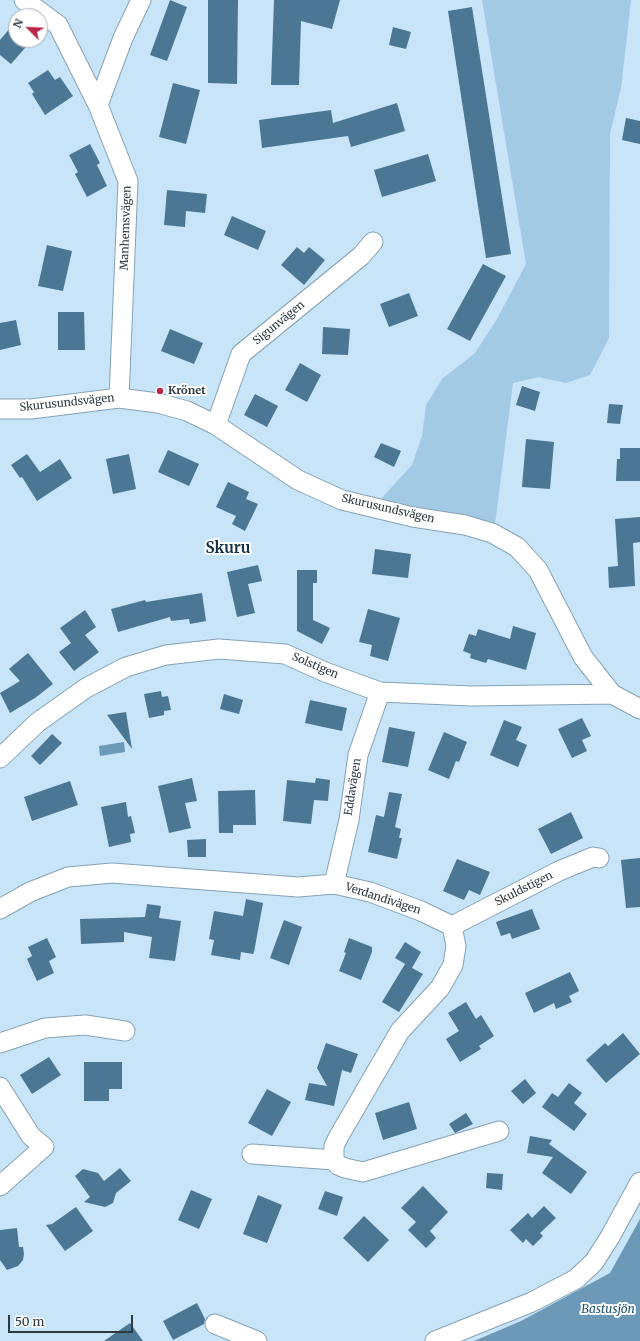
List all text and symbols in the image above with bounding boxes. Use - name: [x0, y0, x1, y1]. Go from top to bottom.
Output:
- north arrow: [8, 8, 48, 48]
- text: N: [10, 17, 26, 30]
- street label: Manhemsvägen: [118, 185, 134, 271]
- street label: Sigunvägen: [251, 298, 307, 348]
- place label: Krönet: [168, 384, 206, 398]
- marker: Krönet: [155, 386, 165, 396]
- street label: Skurusundsvägen: [19, 391, 115, 415]
- street label: Skurusundsvägen: [340, 492, 436, 526]
- district label: Skuru: [206, 540, 250, 558]
- street label: Solstigen: [290, 650, 340, 682]
- street label: Eddavägen: [342, 757, 364, 817]
- street label: Skuldstigen: [493, 869, 555, 909]
- street label: Verdandivägen: [344, 881, 422, 917]
- water label: Bastusjön: [581, 1303, 635, 1317]
- scale bar: [10, 1307, 135, 1333]
- text: 50 m: [15, 1314, 44, 1329]

